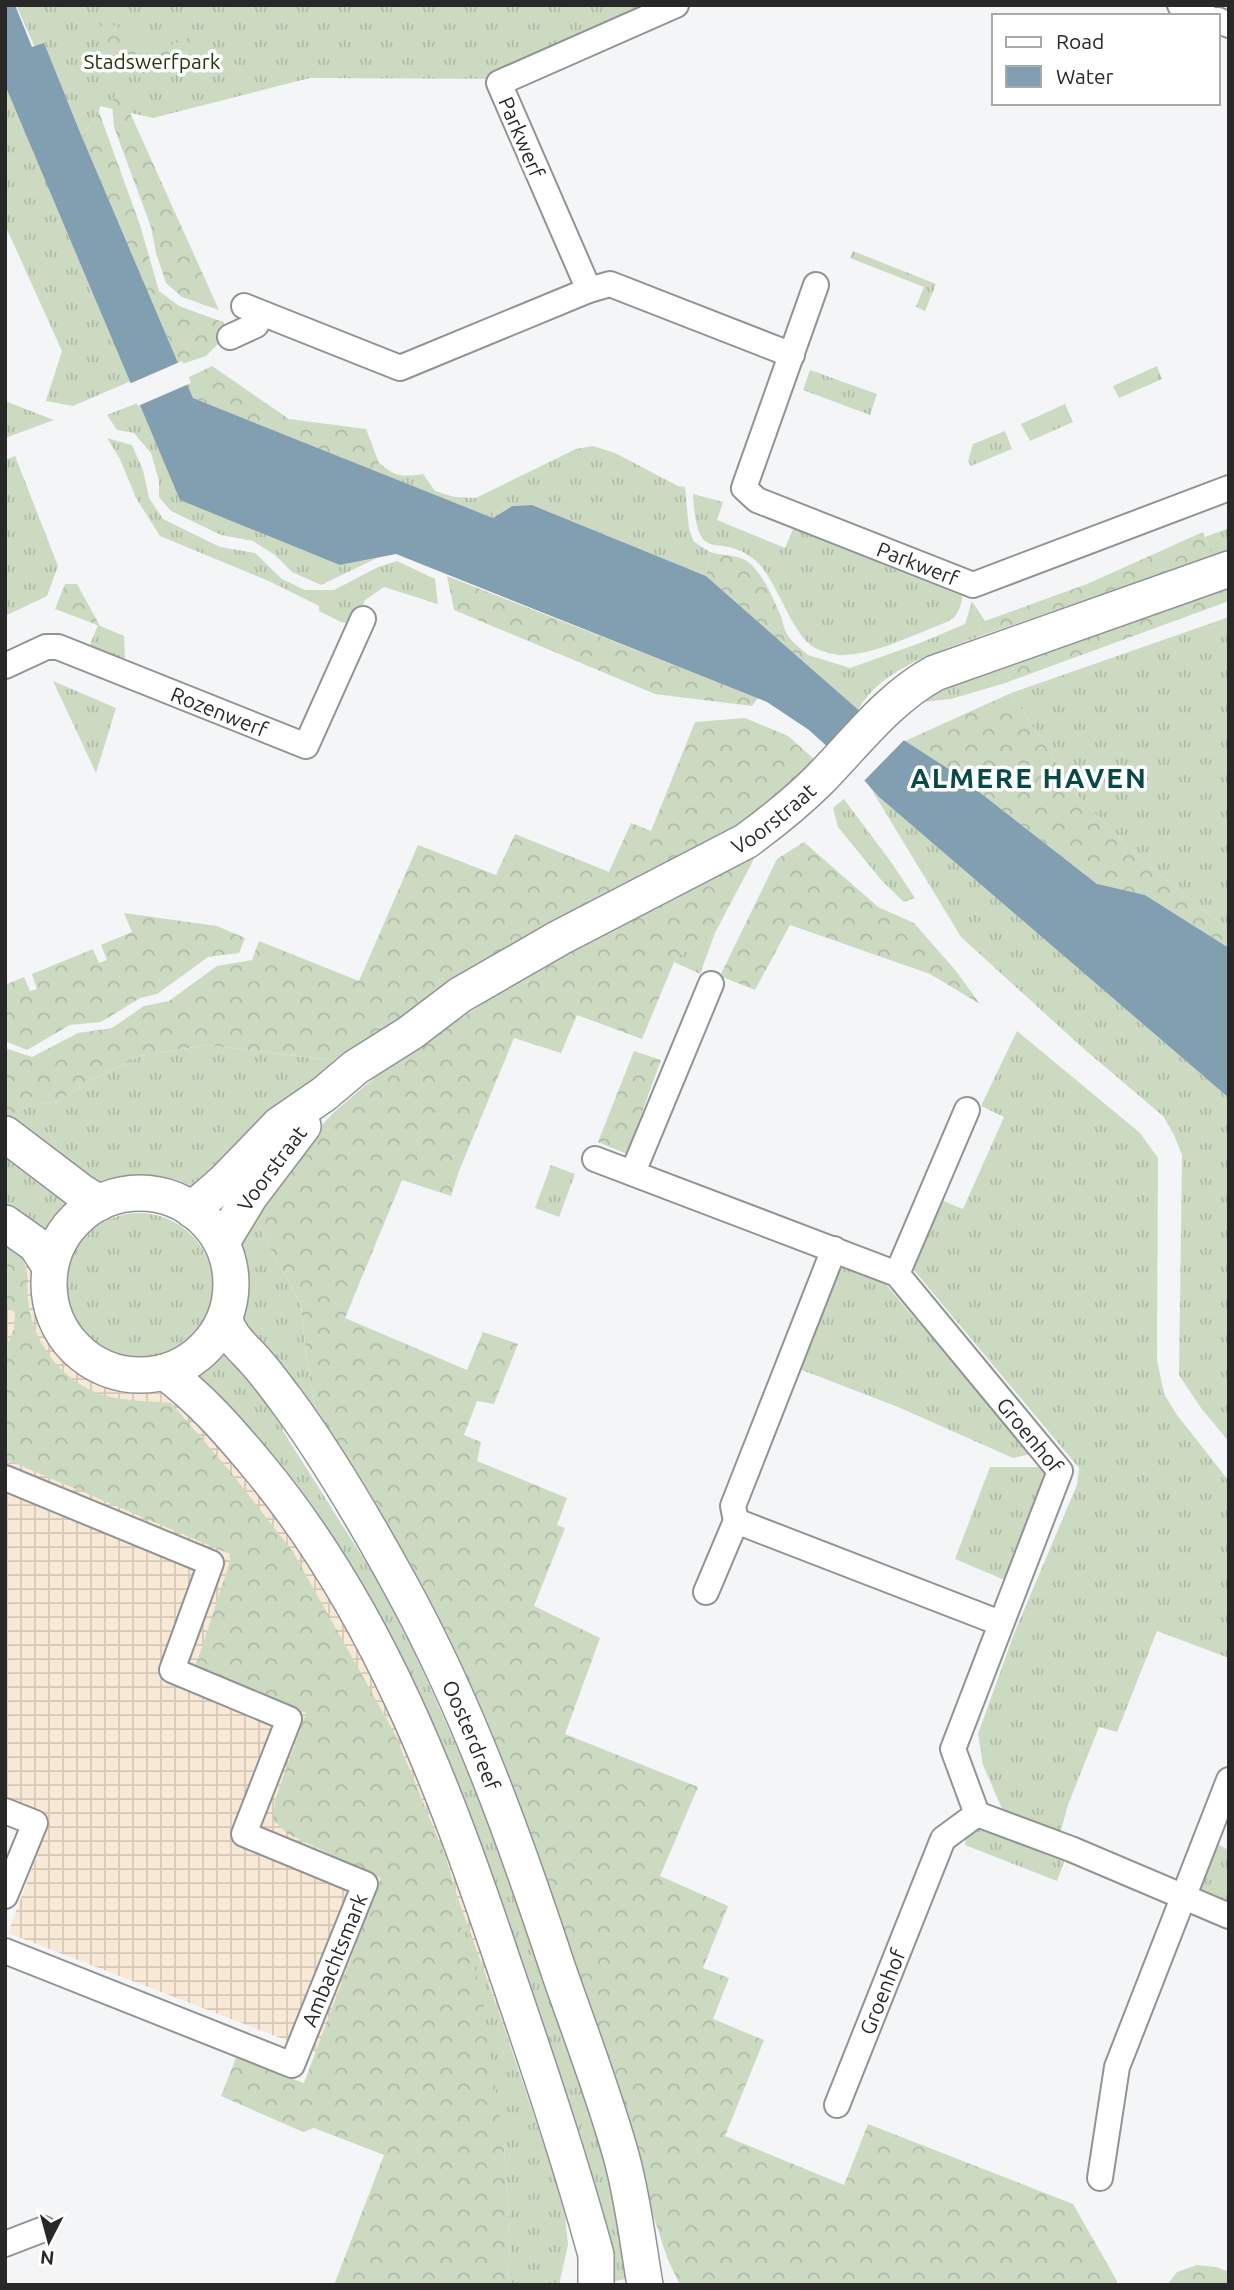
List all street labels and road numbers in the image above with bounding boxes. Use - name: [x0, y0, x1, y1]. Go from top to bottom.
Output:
- street label: Parkwerf: [494, 93, 550, 182]
- street label: Parkwerf: [874, 536, 963, 591]
- street label: Rozenwerf: [168, 681, 272, 742]
- street label: Voorstraat: [727, 778, 820, 859]
- street label: Voorstraat: [232, 1121, 311, 1215]
- street label: Groenhof: [992, 1393, 1069, 1478]
- street label: Oosterdreef: [438, 1676, 506, 1794]
- street label: Ambachtsmark: [296, 1890, 372, 2030]
- street label: Groenhof: [854, 1944, 910, 2038]

